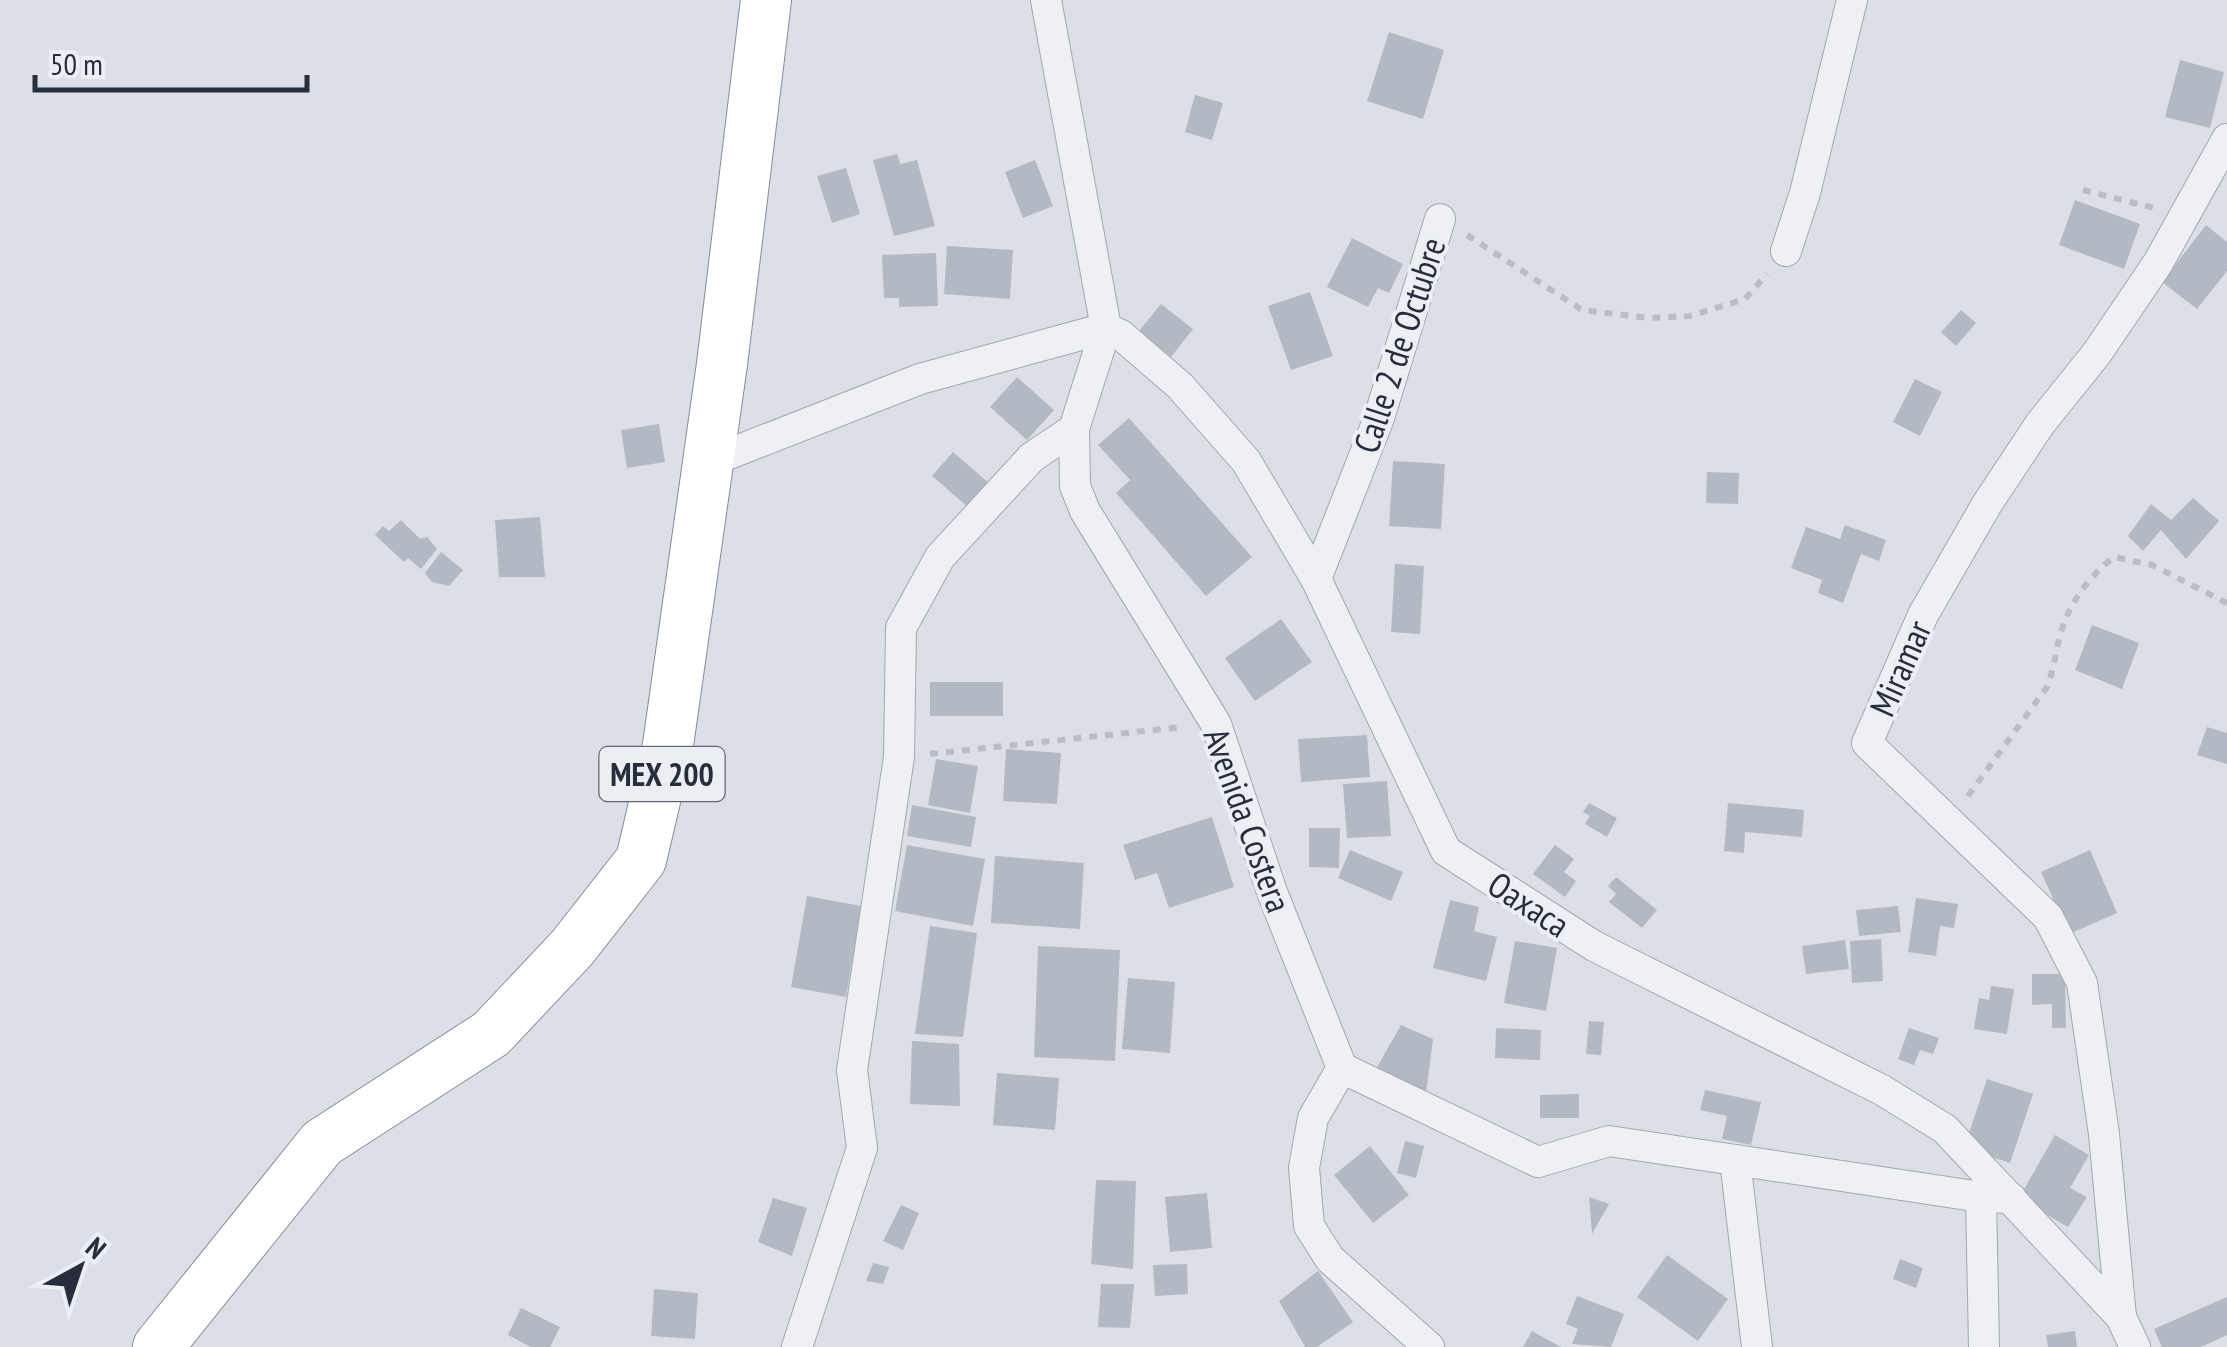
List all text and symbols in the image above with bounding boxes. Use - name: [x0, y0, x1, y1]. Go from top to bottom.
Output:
- scale bar: [35, 30, 308, 92]
- text: 50 m: [50, 44, 103, 83]
- street label: Calle 2 de Octubre: [1343, 232, 1455, 458]
- street label: Miramar: [1859, 613, 1941, 723]
- street label: Avenida Costera: [1193, 722, 1303, 918]
- road number: MEX 200: [600, 747, 724, 801]
- street label: Oaxaca: [1480, 861, 1578, 947]
- north arrow: [30, 1217, 130, 1317]
- text: N: [79, 1228, 114, 1266]

